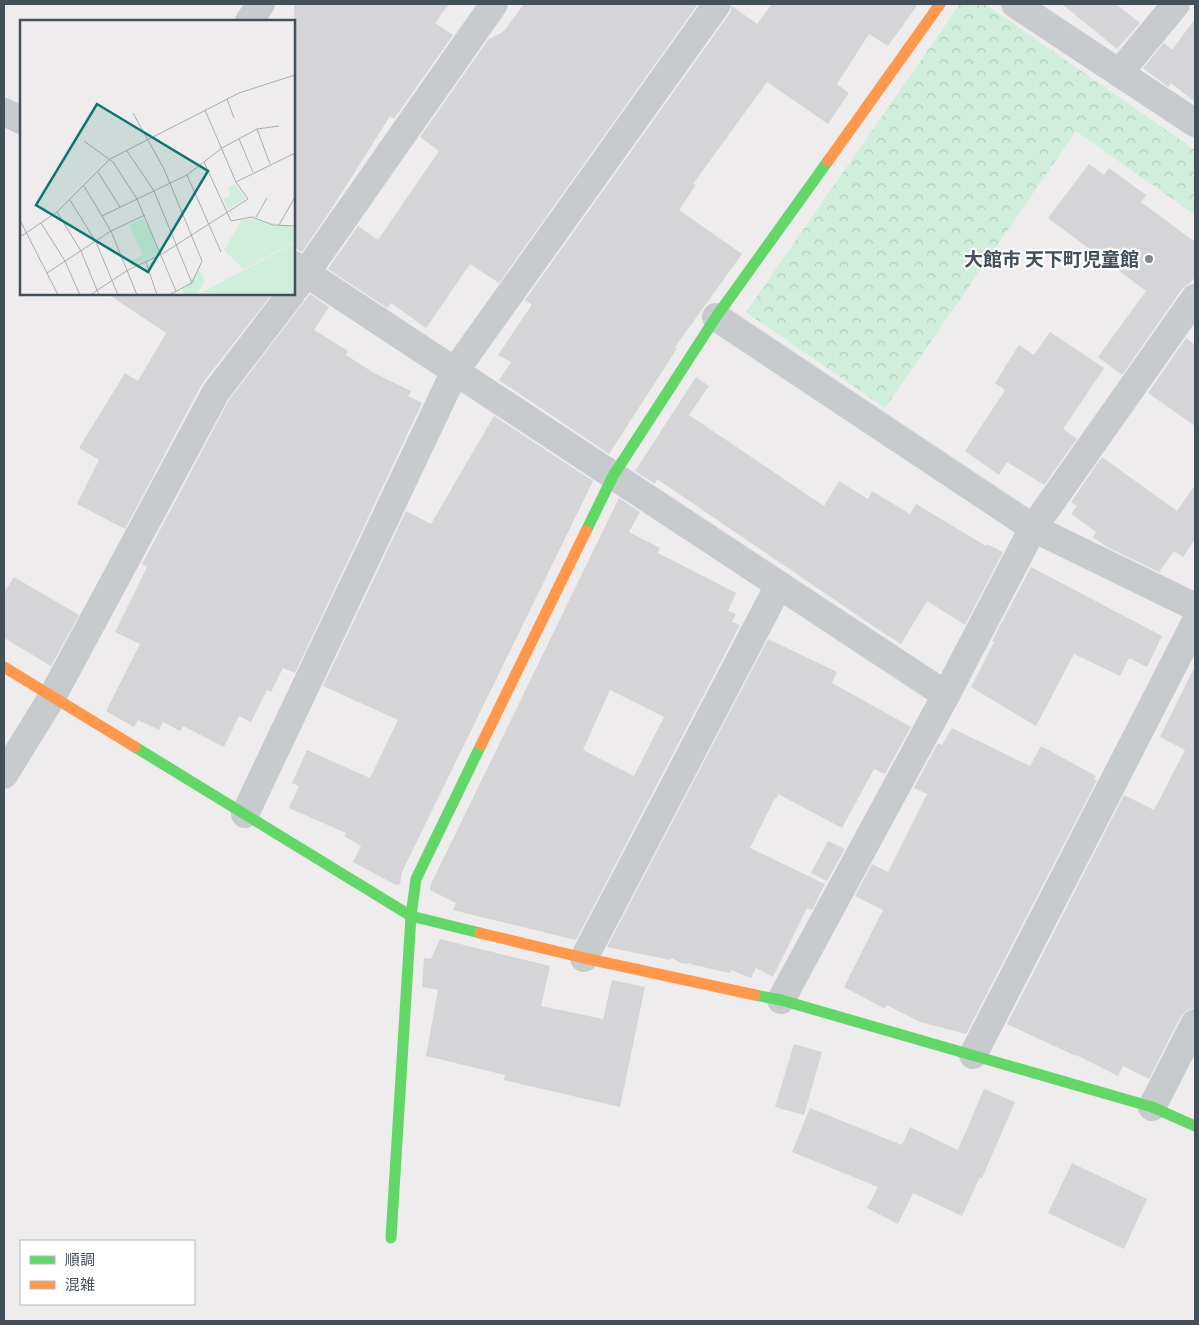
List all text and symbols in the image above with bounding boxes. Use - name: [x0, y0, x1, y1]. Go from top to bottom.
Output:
- inset map: [20, 20, 295, 295]
- place label: 大館市 天下町児童館: [964, 247, 1139, 271]
- marker: 大館市 天下町児童館: [1143, 253, 1155, 265]
- legend: [20, 1240, 195, 1305]
- text: 順調: [65, 1250, 95, 1269]
- text: 混雑: [65, 1275, 95, 1294]

